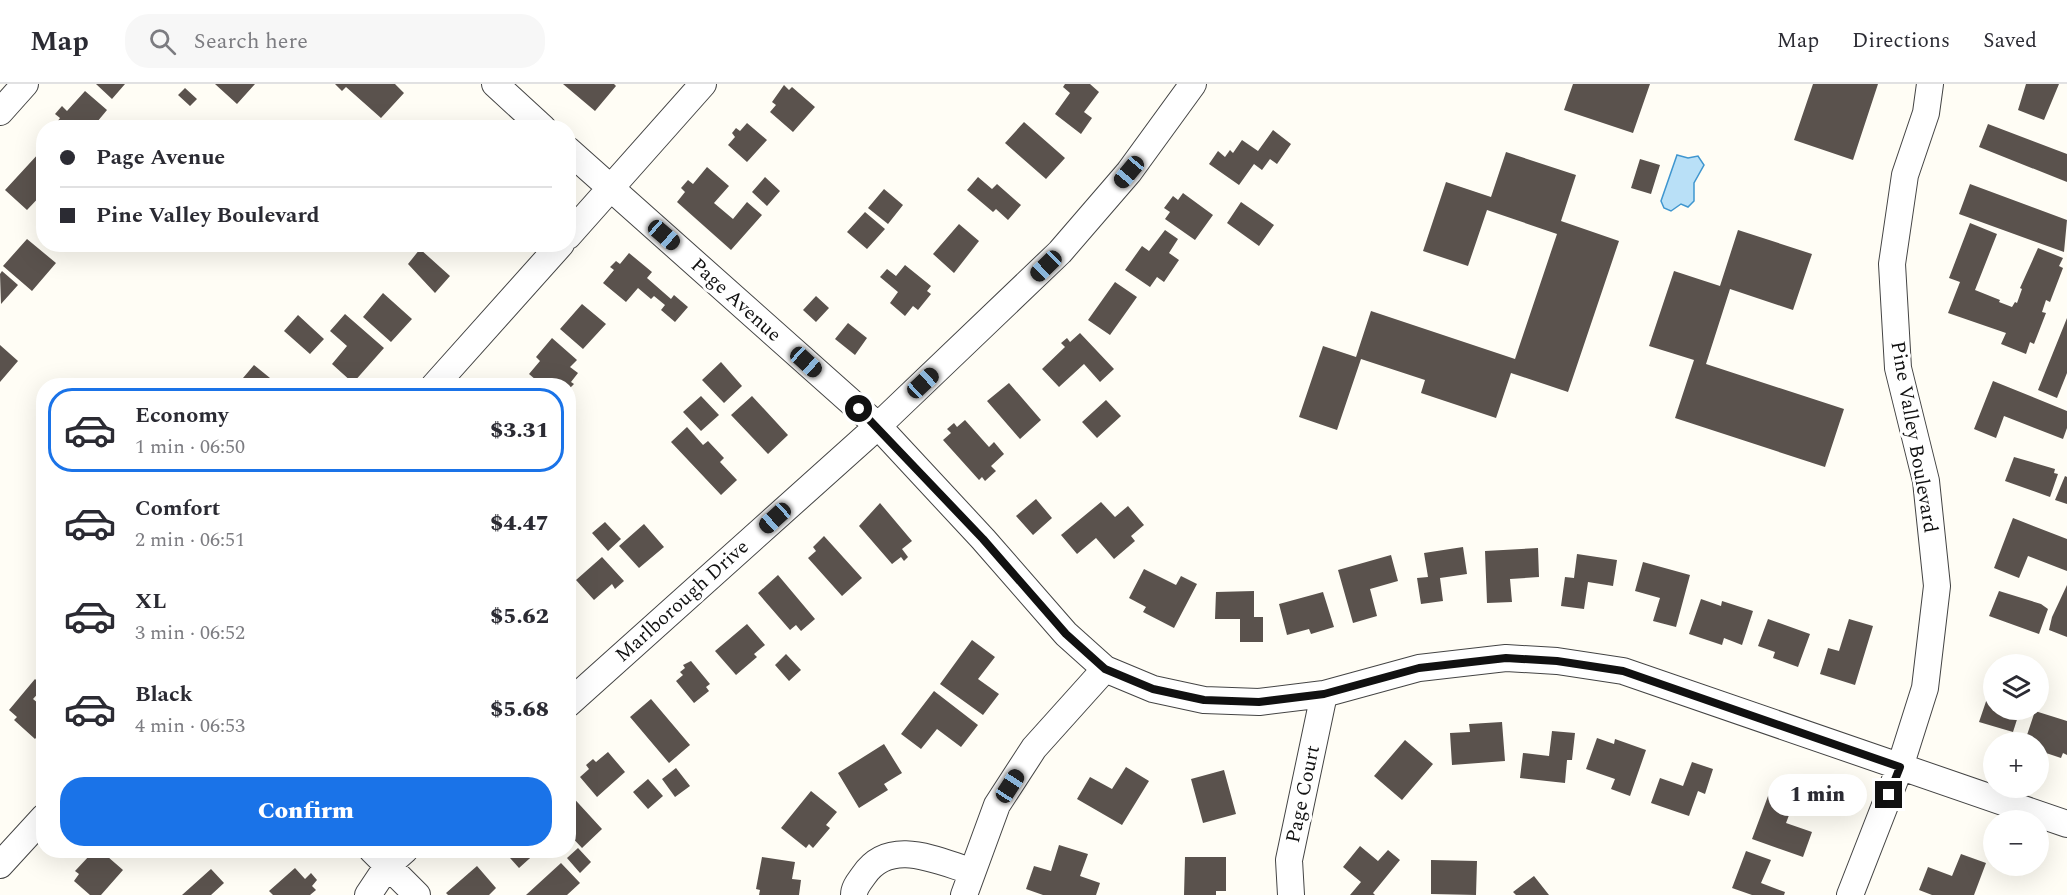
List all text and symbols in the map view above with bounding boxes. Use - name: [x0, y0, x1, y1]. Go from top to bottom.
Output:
- search box: [125, 14, 545, 68]
- text: Map: [30, 20, 89, 63]
- icon: search: [146, 25, 179, 58]
- text: Search here: [194, 25, 308, 58]
- text: Map: [1777, 25, 1819, 57]
- text: Directions: [1852, 25, 1950, 57]
- text: Saved: [1983, 25, 2037, 57]
- text: Page Avenue: [96, 141, 225, 174]
- car: [1111, 152, 1147, 192]
- text: Pine Valley Boulevard: [96, 199, 320, 232]
- car: [645, 216, 683, 254]
- car: [1027, 247, 1065, 285]
- street label: Page Avenue: [684, 251, 788, 349]
- street label: Pine Valley Boulevard: [1882, 339, 1946, 535]
- car: [787, 343, 825, 381]
- car: [904, 364, 942, 402]
- route start: [845, 395, 872, 422]
- text: Economy: [135, 399, 228, 432]
- icon: car: [63, 403, 117, 457]
- text: $3.31: [490, 414, 549, 447]
- text: 1 min · 06:50: [135, 432, 245, 462]
- text: Comfort: [135, 492, 220, 525]
- icon: car: [63, 496, 117, 550]
- car: [756, 499, 794, 537]
- text: $4.47: [490, 507, 549, 540]
- text: 2 min · 06:51: [135, 525, 245, 555]
- street label: Marlborough Drive: [608, 533, 756, 669]
- text: XL: [135, 585, 166, 618]
- icon: car: [63, 589, 117, 643]
- text: $5.62: [490, 600, 549, 633]
- text: 3 min · 06:52: [135, 618, 245, 648]
- map controls: [1983, 654, 2049, 876]
- button: layers: [1983, 654, 2049, 720]
- text: Black: [135, 678, 193, 711]
- icon: car: [63, 682, 117, 736]
- text: $5.68: [490, 693, 549, 726]
- text: 4 min · 06:53: [135, 711, 245, 741]
- button: +: [1983, 732, 2049, 798]
- street label: Page Court: [1278, 742, 1328, 846]
- car: [993, 766, 1027, 806]
- callout: 1 min: [1769, 774, 1868, 816]
- button: Confirm: [60, 777, 552, 846]
- text: 1 min: [1790, 780, 1845, 810]
- route end: [1875, 781, 1902, 808]
- button: −: [1983, 810, 2049, 876]

